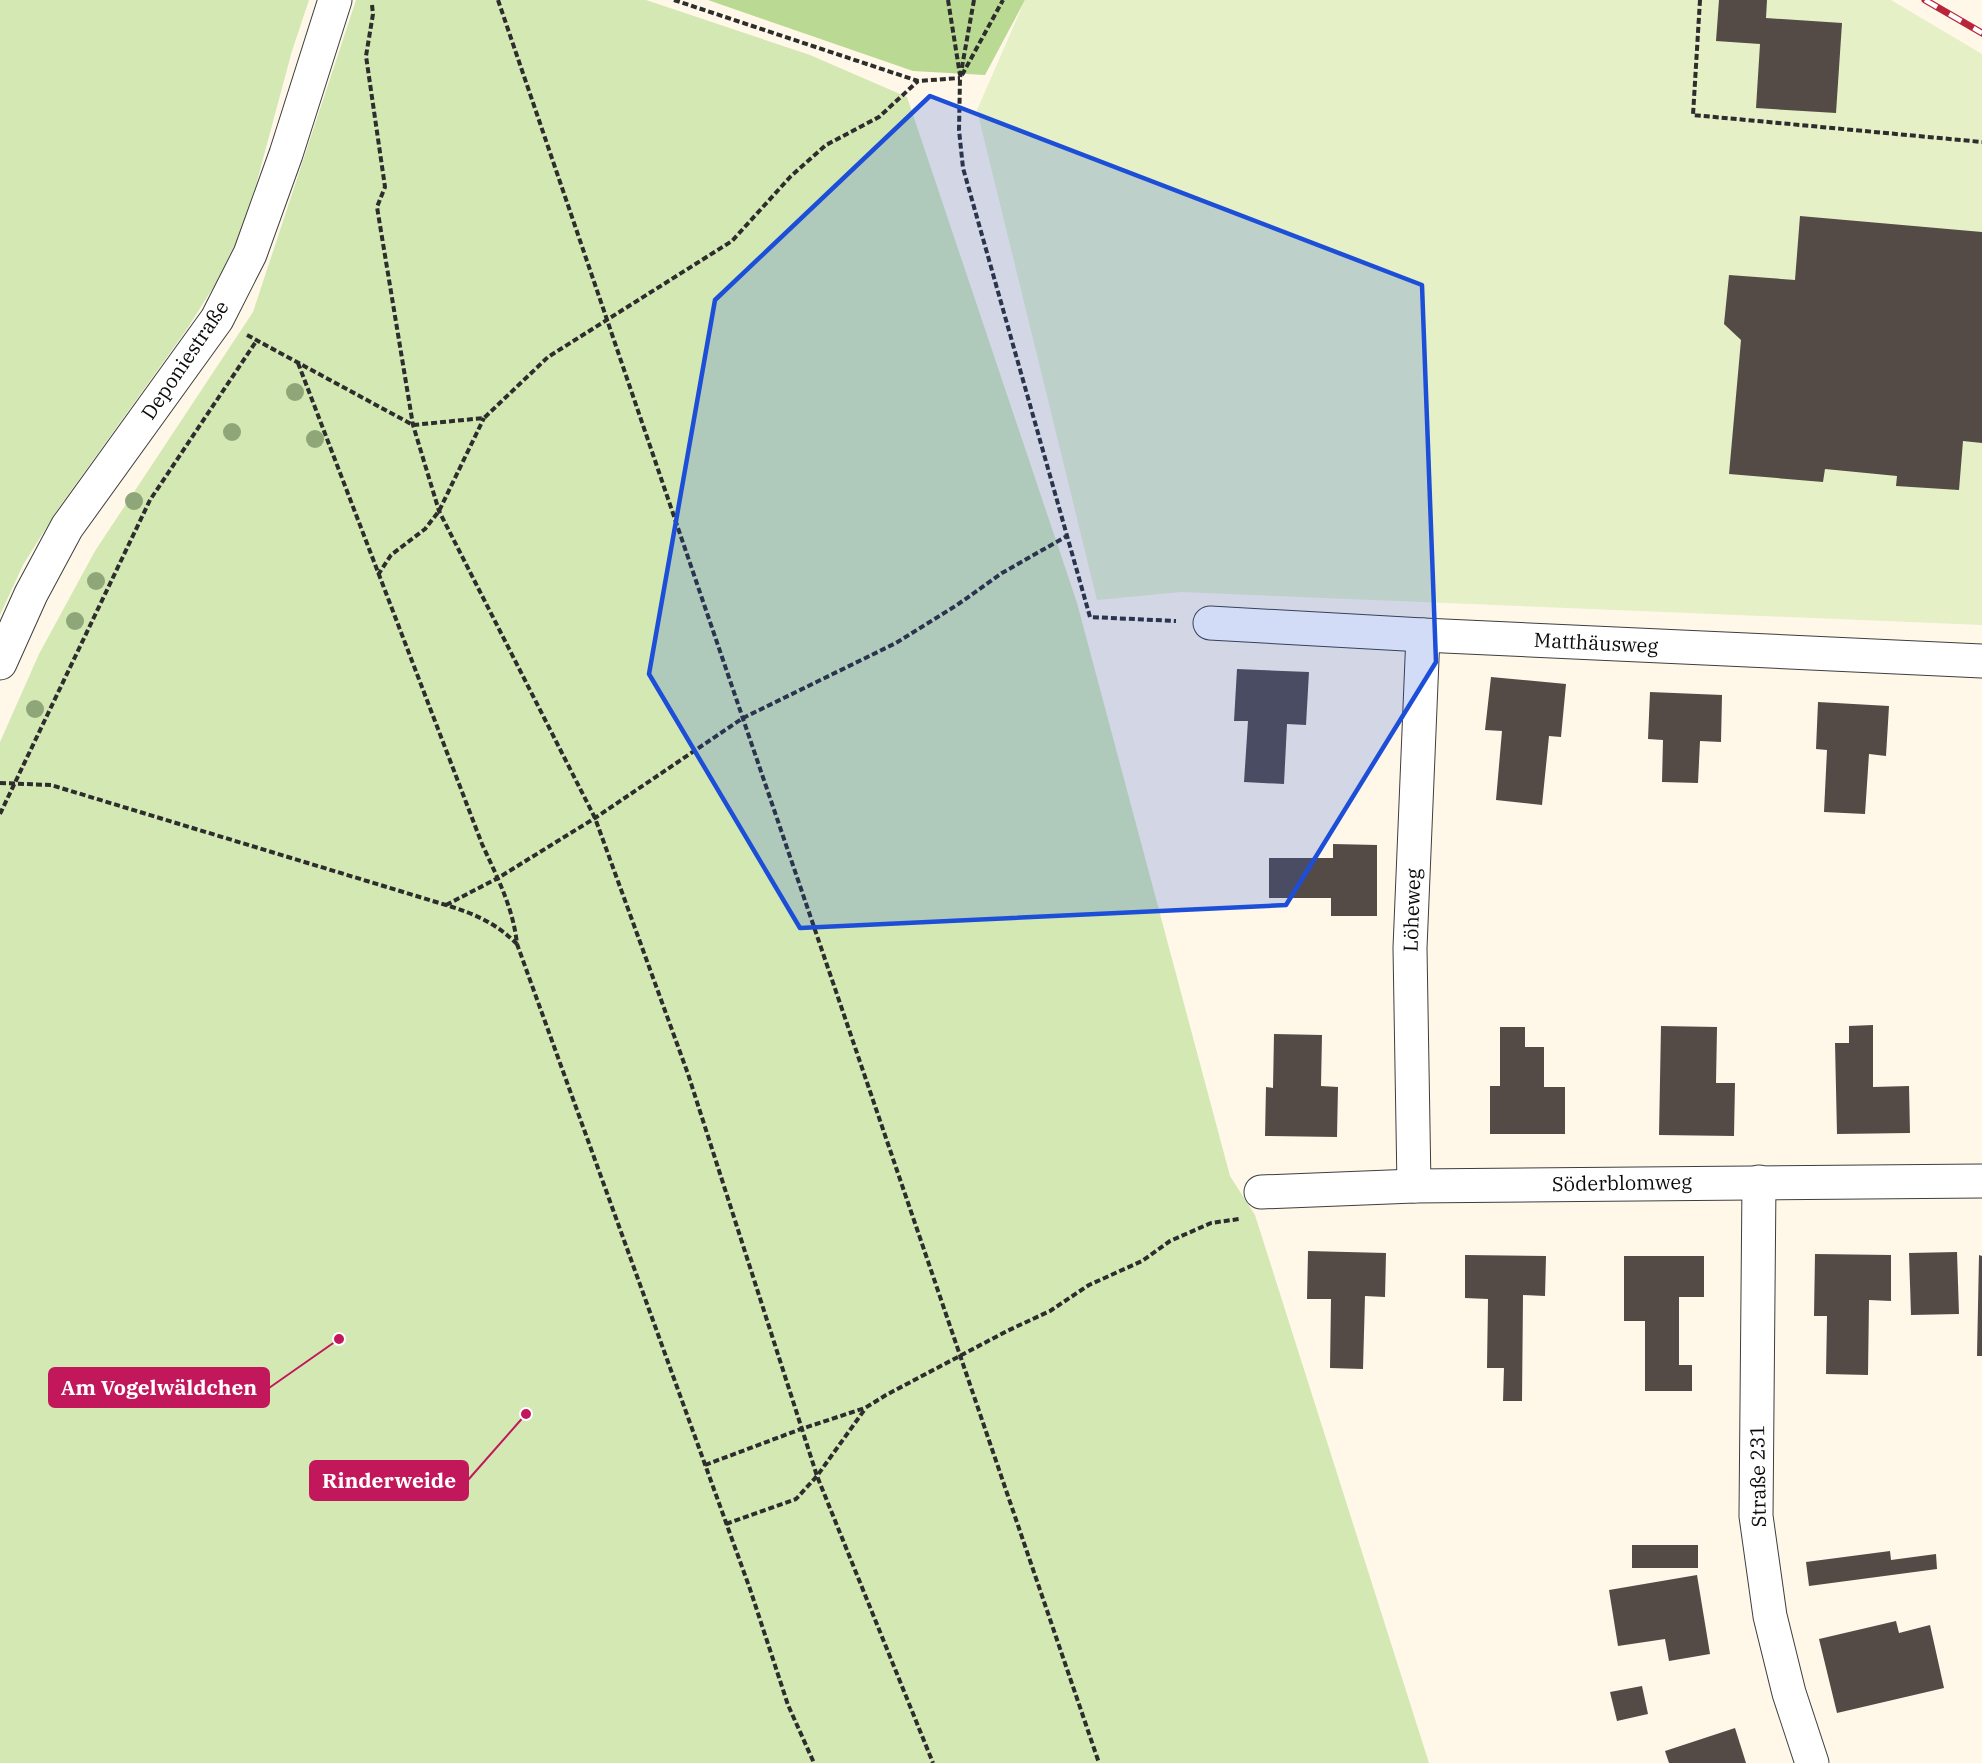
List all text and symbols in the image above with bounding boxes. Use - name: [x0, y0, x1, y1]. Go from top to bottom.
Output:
- street label: Deponiestraße: [135, 295, 234, 425]
- street label: Matthäusweg: [1533, 626, 1659, 659]
- street label: Löheweg: [1397, 868, 1426, 952]
- street label: Söderblomweg: [1552, 1168, 1692, 1197]
- callout: Am Vogelwäldchen: [49, 1368, 269, 1407]
- text: Am Vogelwäldchen: [61, 1373, 257, 1401]
- street label: Straße 231: [1743, 1424, 1772, 1528]
- callout: Rinderweide: [310, 1461, 468, 1500]
- text: Rinderweide: [322, 1466, 456, 1494]

